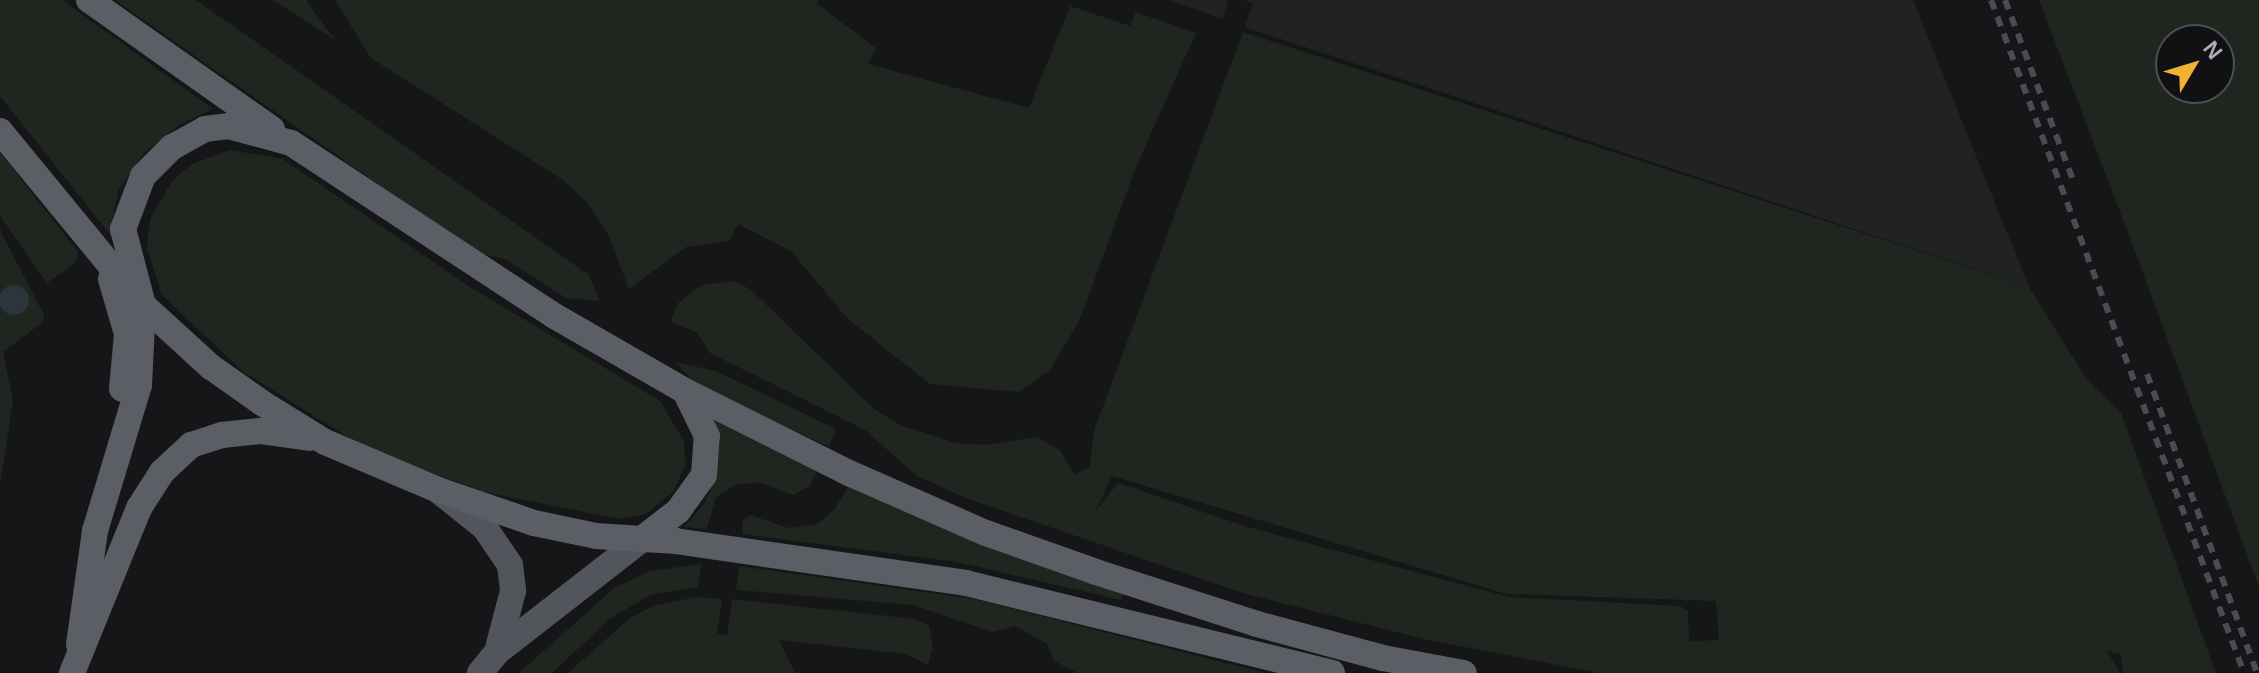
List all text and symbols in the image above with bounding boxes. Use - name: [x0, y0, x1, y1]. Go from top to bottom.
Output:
- north arrow: [2155, 24, 2235, 104]
- text: N: [2198, 36, 2227, 64]

